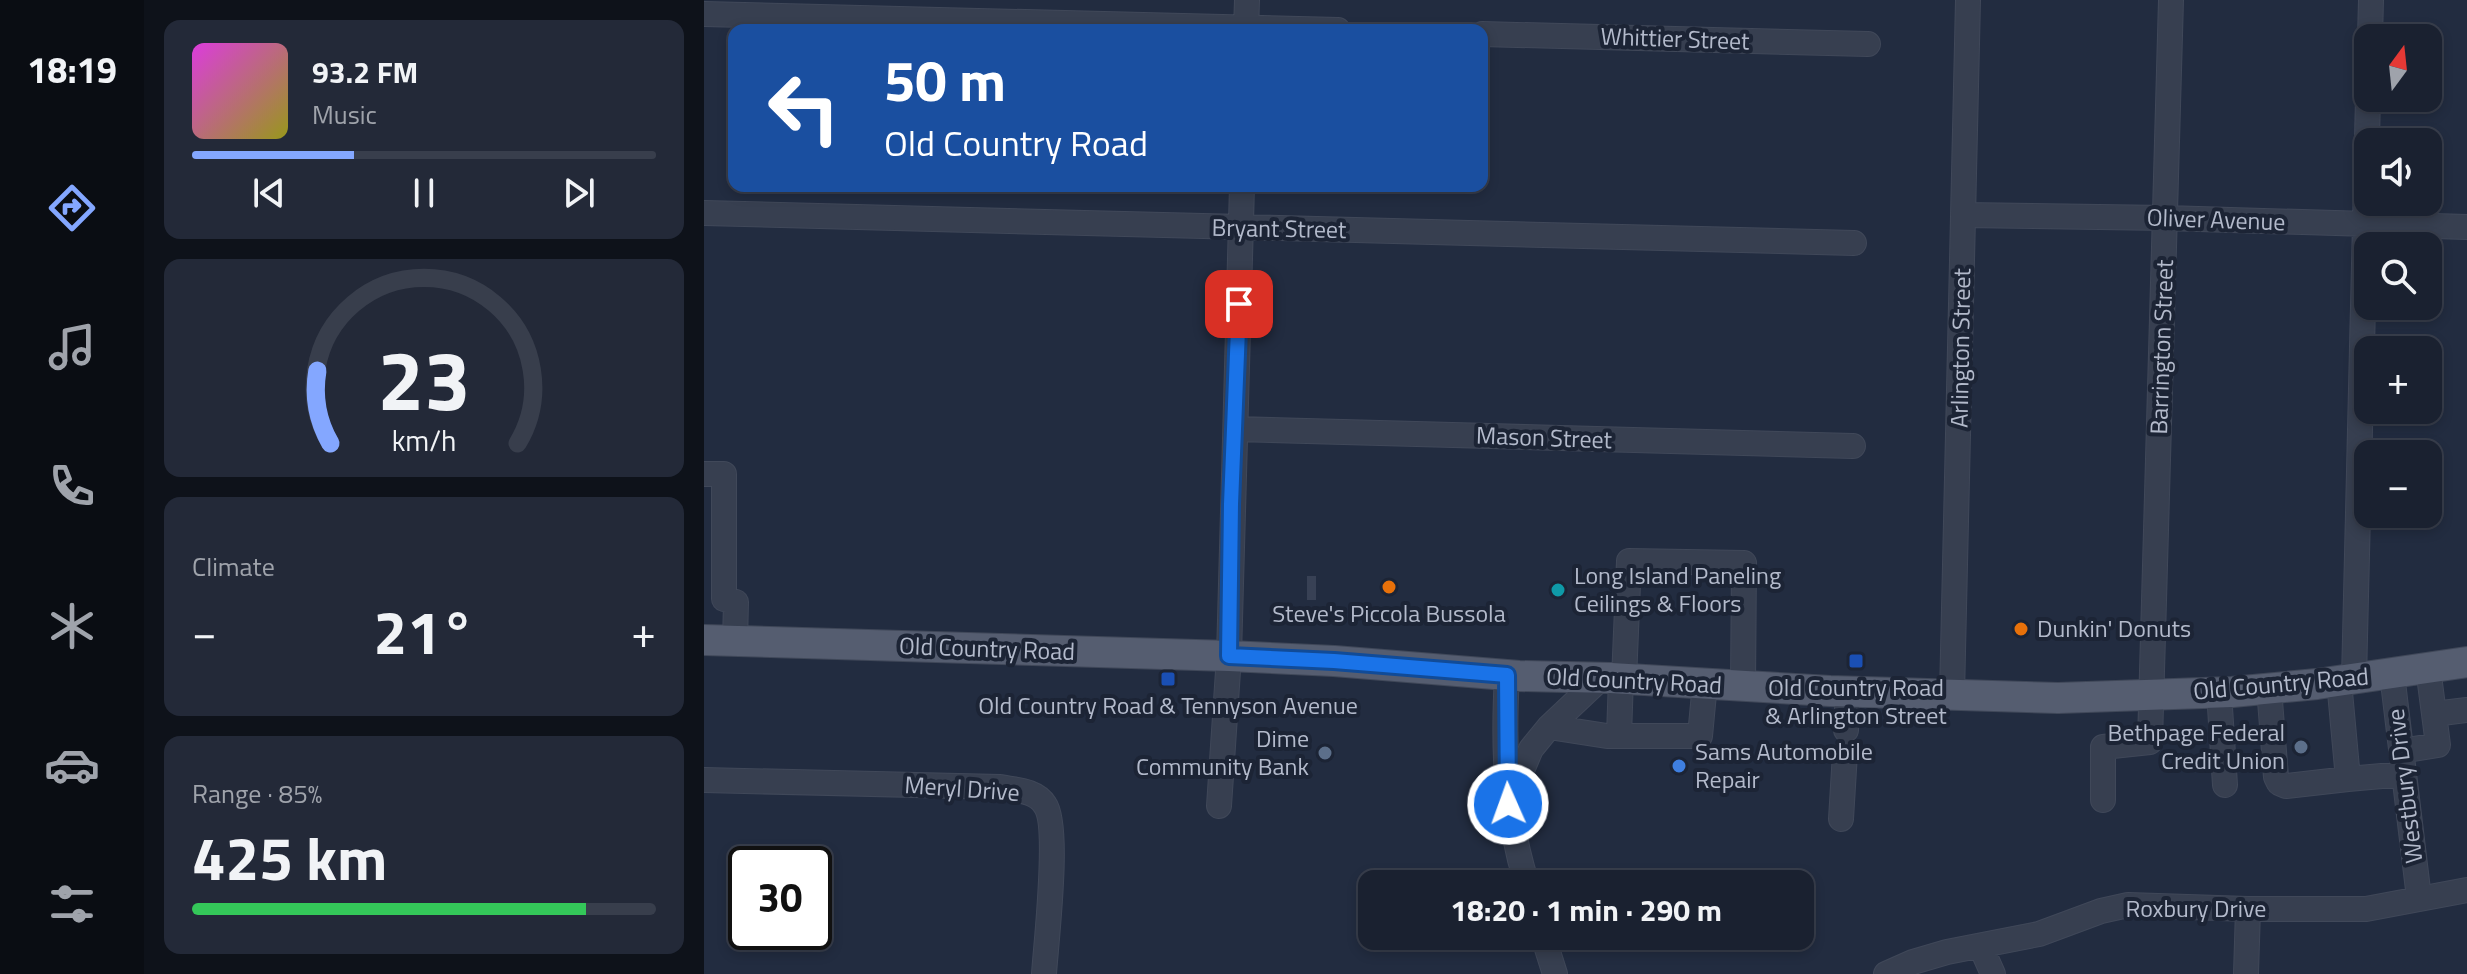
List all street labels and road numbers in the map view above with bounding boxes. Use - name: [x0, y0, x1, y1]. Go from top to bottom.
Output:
- street label: Whittier Street: [1600, 17, 1751, 59]
- street label: Oliver Avenue: [2146, 199, 2286, 239]
- street label: Bryant Street: [1211, 209, 1347, 247]
- street label: Barrington Street: [2140, 258, 2182, 435]
- street label: Arlington Street: [1941, 267, 1979, 428]
- street label: Mason Street: [1475, 417, 1613, 457]
- street label: Old Country Road: [898, 627, 1076, 669]
- street label: Old Country Road: [1545, 657, 1723, 703]
- street label: Old Country Road: [2192, 657, 2370, 709]
- street label: Westbury Drive: [2377, 707, 2431, 866]
- street label: Meryl Drive: [903, 766, 1021, 810]
- street label: Roxbury Drive: [2126, 890, 2266, 926]

